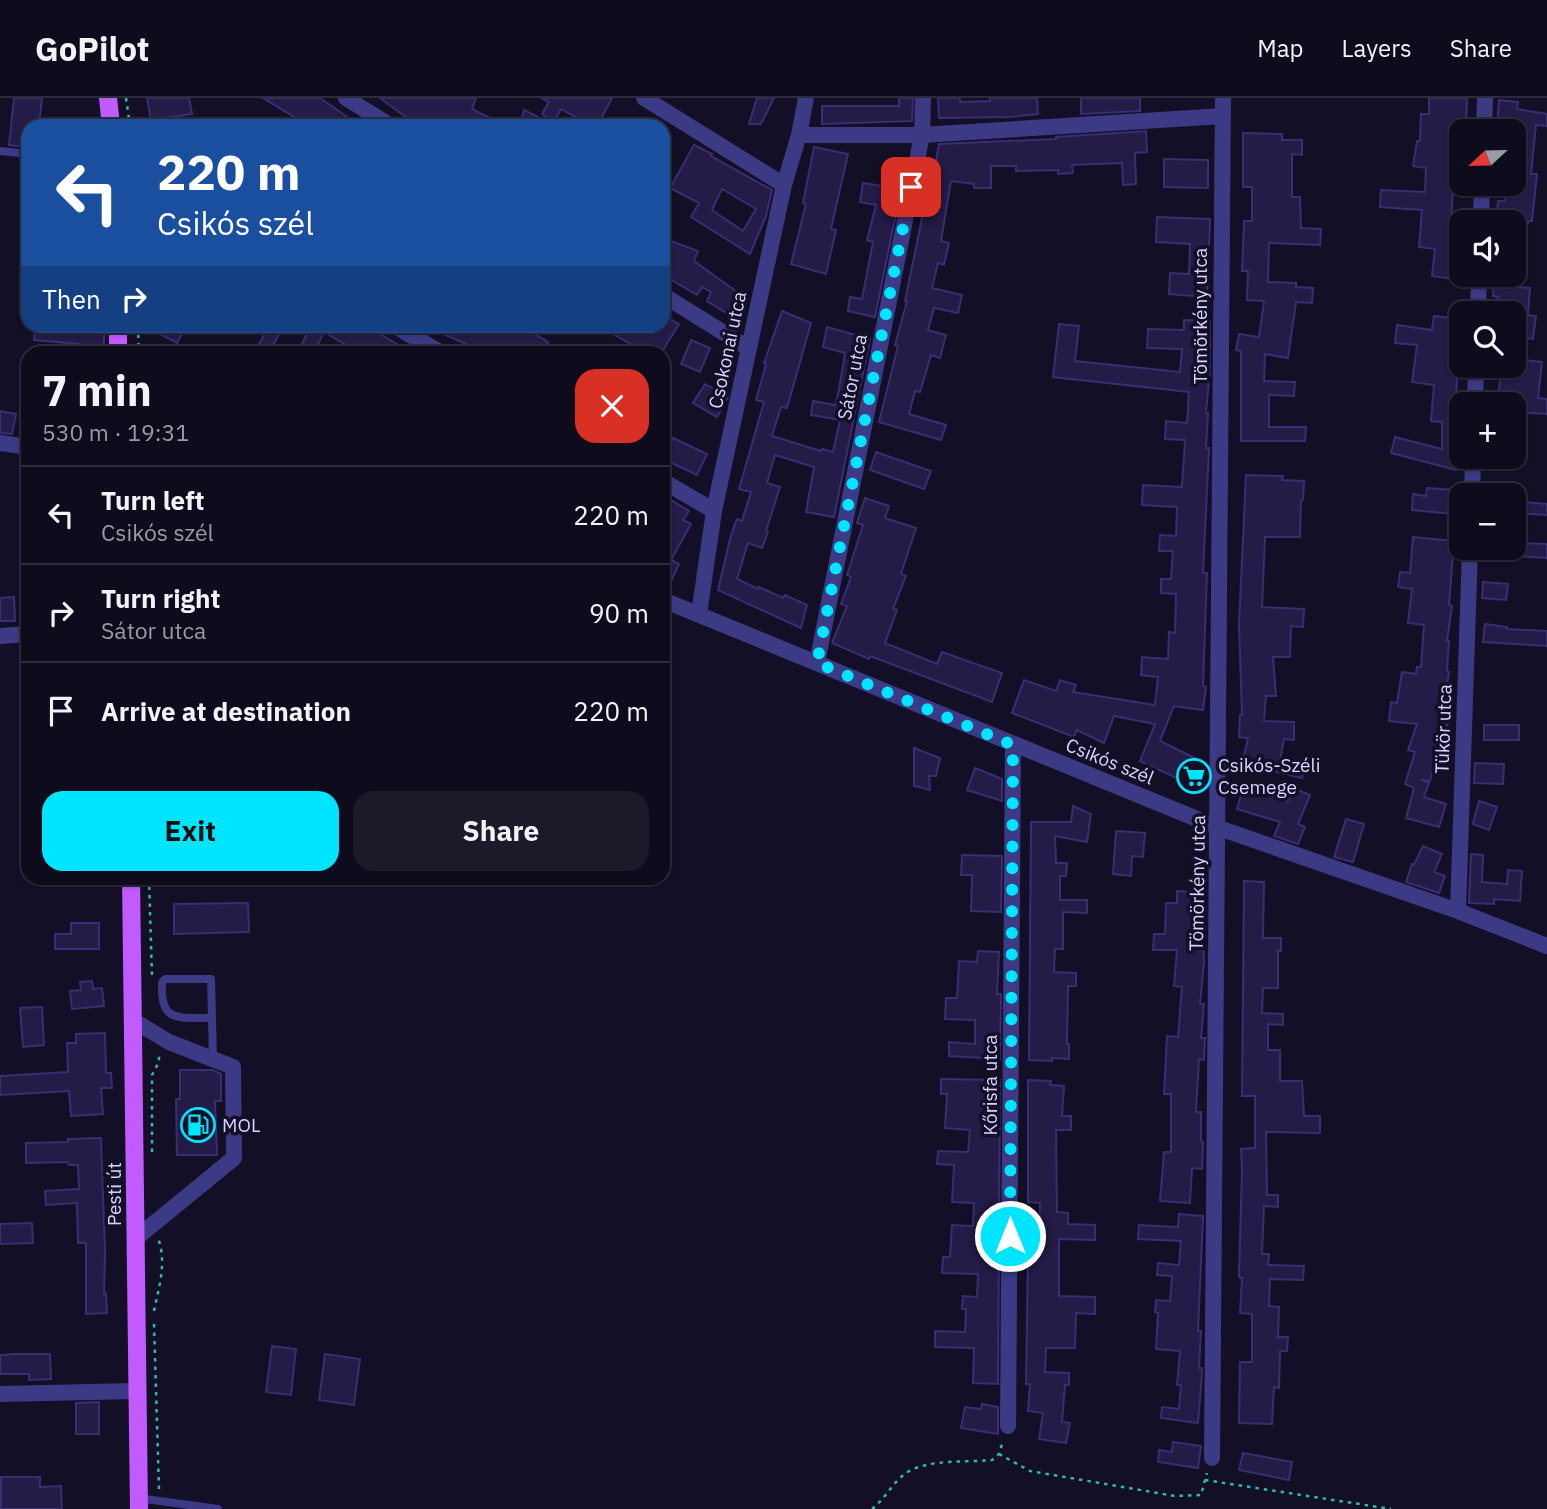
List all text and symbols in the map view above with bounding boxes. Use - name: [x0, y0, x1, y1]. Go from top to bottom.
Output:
- text: GoPilot: [35, 27, 149, 70]
- text: Map: [1257, 32, 1304, 64]
- text: Layers: [1342, 32, 1412, 64]
- text: Share: [1450, 32, 1512, 64]
- north arrow: [1449, 119, 1526, 196]
- map controls: [1449, 119, 1526, 560]
- text: 220 m: [157, 140, 301, 203]
- icon: left: [42, 147, 133, 238]
- pin: [881, 157, 941, 217]
- icon: arrive: [892, 168, 930, 206]
- text: Csikós szél: [157, 202, 314, 244]
- button: sound: [1449, 210, 1526, 287]
- street label: Tömörkény utca: [1188, 248, 1212, 384]
- icon: right: [115, 280, 153, 318]
- text: Then: [42, 282, 101, 316]
- street label: Csokonai utca: [703, 289, 751, 411]
- button: search: [1449, 301, 1526, 378]
- street label: Sátor utca: [832, 332, 872, 422]
- text: 7 min: [42, 363, 152, 418]
- button: close: [575, 369, 649, 443]
- button: +: [1449, 392, 1526, 469]
- text: 530 m · 19:31: [42, 417, 189, 447]
- text: Turn left: [101, 483, 204, 517]
- button: −: [1449, 483, 1526, 560]
- icon: left: [42, 496, 80, 534]
- text: 220 m: [573, 498, 649, 532]
- text: Csikós szél: [101, 517, 214, 547]
- text: Turn right: [101, 581, 220, 615]
- icon: right: [42, 594, 80, 632]
- text: 90 m: [589, 596, 649, 630]
- text: Sátor utca: [101, 615, 206, 645]
- street label: Tükör utca: [1429, 684, 1457, 774]
- icon: arrive: [42, 692, 80, 730]
- text: Arrive at destination: [101, 694, 351, 728]
- text: 220 m: [573, 694, 649, 728]
- street label: Csikós szél: [1062, 732, 1158, 790]
- place label: Csikós-Széli Csemege: [1218, 753, 1320, 799]
- supermarket icon: Csikós-Széli Csemege: [1175, 757, 1213, 795]
- button: Exit: [42, 791, 339, 871]
- button: Share: [353, 791, 649, 871]
- street label: Tömörkény utca: [1184, 815, 1210, 951]
- street label: Kőrisfa utca: [978, 1035, 1002, 1135]
- fuel station icon: MOL: [179, 1106, 217, 1144]
- place label: MOL: [222, 1113, 260, 1137]
- street label: Pesti út: [102, 1162, 126, 1226]
- position arrow: [973, 1199, 1047, 1273]

